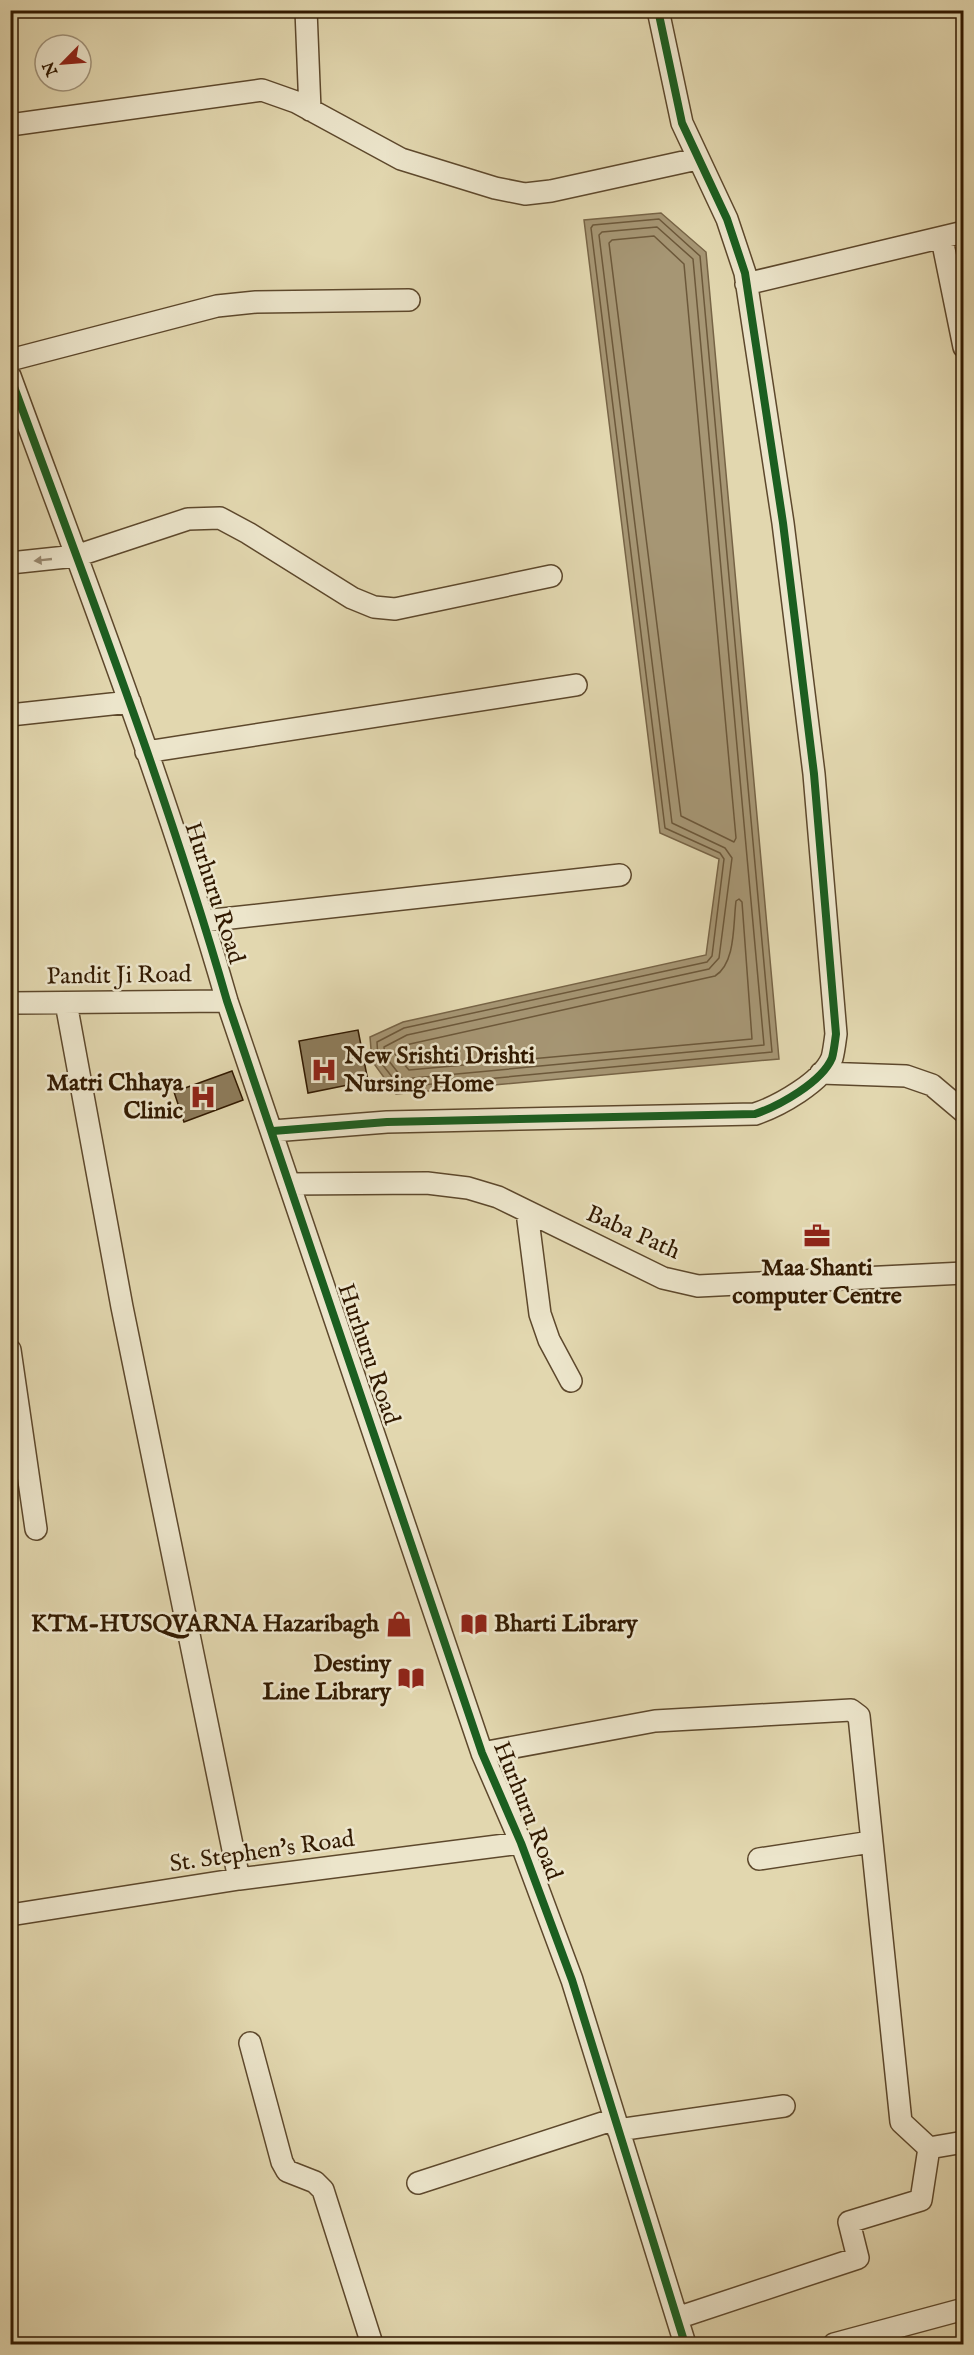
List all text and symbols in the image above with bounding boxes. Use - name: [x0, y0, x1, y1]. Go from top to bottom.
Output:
- north arrow: [33, 33, 93, 93]
- text: N: [39, 58, 64, 80]
- one-way arrow: [34, 555, 53, 565]
- street label: Hurhuru Road: [177, 818, 252, 968]
- street label: Pandit Ji Road: [46, 959, 192, 993]
- place label: New Srishti Drishti Nursing Home: [343, 1041, 536, 1100]
- hospital icon: New Srishti Drishti Nursing Home: [309, 1055, 339, 1085]
- place label: Matri Chhaya Clinic: [47, 1068, 184, 1127]
- hospital icon: Matri Chhaya Clinic: [188, 1082, 218, 1112]
- street label: Baba Path: [581, 1199, 685, 1268]
- office icon: Maa Shanti computer Centre: [802, 1221, 832, 1251]
- place label: Maa Shanti computer Centre: [732, 1253, 902, 1312]
- street label: Hurhuru Road: [329, 1279, 407, 1429]
- place label: KTM-HUSQVARNA Hazaribagh: [31, 1609, 379, 1640]
- shop icon: KTM-HUSQVARNA Hazaribagh: [384, 1609, 414, 1639]
- library icon: Bharti Library: [459, 1609, 489, 1639]
- place label: Bharti Library: [494, 1609, 639, 1640]
- place label: Destiny Line Library: [263, 1649, 392, 1708]
- library icon: Destiny Line Library: [396, 1663, 426, 1693]
- street label: Hurhuru Road: [485, 1737, 569, 1885]
- street label: St. Stephen's Road: [168, 1824, 357, 1880]

